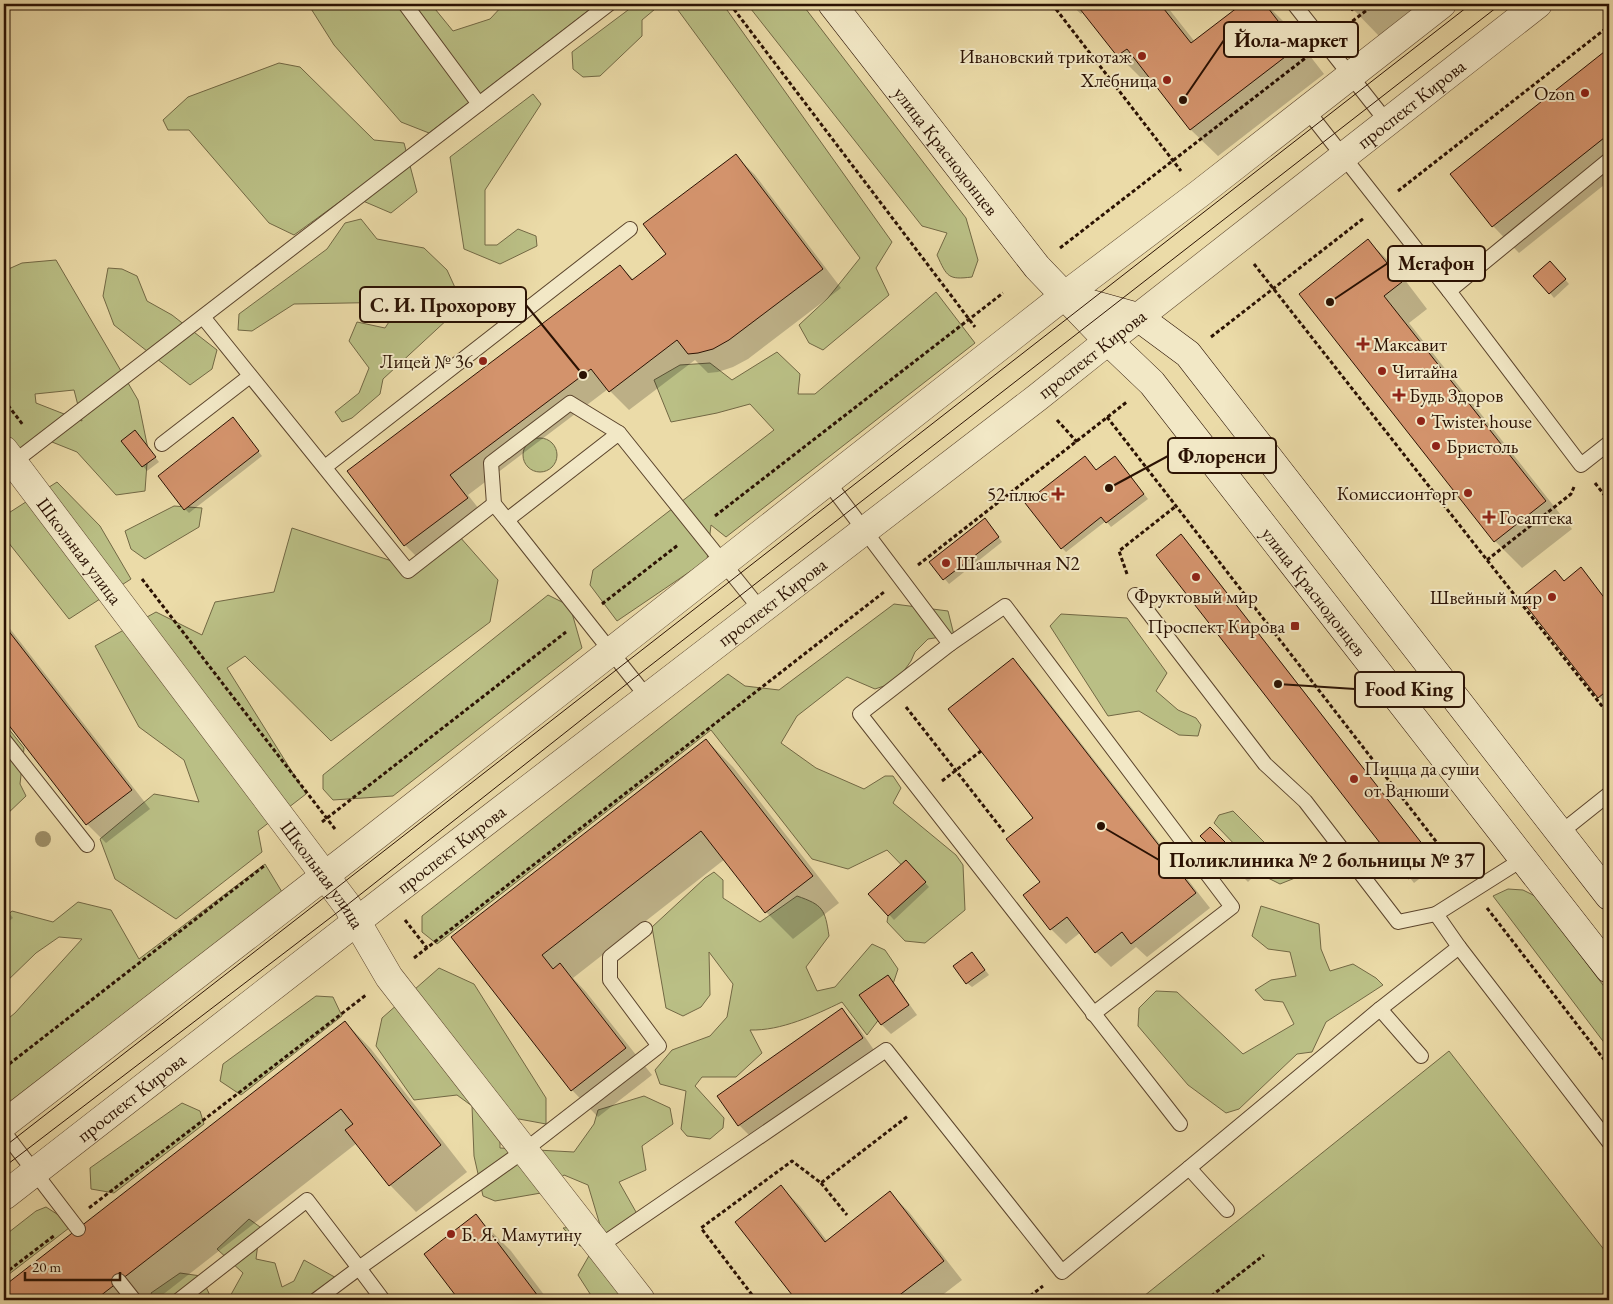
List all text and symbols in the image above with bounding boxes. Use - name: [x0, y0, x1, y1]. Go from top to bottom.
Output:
- callout: Йола-маркет: [1224, 22, 1358, 57]
- text: Йола-маркет: [1234, 27, 1348, 53]
- place label: Ивановский трикотаж: [959, 44, 1133, 69]
- marker: Ивановский трикотаж: [1136, 50, 1148, 62]
- street label: проспект Кирова: [1352, 53, 1471, 154]
- place label: Хлебница: [1080, 68, 1157, 93]
- marker: Хлебница: [1161, 74, 1173, 86]
- street label: улица Краснодонцев: [888, 81, 1005, 220]
- place label: Ozon: [1534, 81, 1575, 106]
- marker: Ozon: [1579, 87, 1591, 99]
- callout: Мегафон: [1388, 246, 1485, 281]
- text: Мегафон: [1398, 250, 1475, 276]
- callout: С. И. Прохорову: [360, 287, 526, 322]
- text: С. И. Прохорову: [370, 292, 516, 318]
- street label: проспект Кирова: [1033, 303, 1152, 404]
- place label: Максавит: [1373, 332, 1447, 357]
- marker: Максавит: [1357, 338, 1369, 350]
- place label: Лицей № 36: [380, 349, 473, 374]
- marker: Лицей № 36: [477, 355, 489, 367]
- place label: Читайна: [1392, 359, 1458, 384]
- marker: Читайна: [1376, 365, 1388, 377]
- place label: Будь Здоров: [1409, 383, 1503, 408]
- marker: Будь Здоров: [1393, 389, 1405, 401]
- place label: Twister house: [1431, 409, 1532, 434]
- marker: Twister house: [1415, 415, 1427, 427]
- place label: Бристоль: [1446, 434, 1519, 459]
- callout: Флоренси: [1168, 438, 1276, 473]
- marker: Бристоль: [1430, 440, 1442, 452]
- text: Флоренси: [1178, 443, 1266, 469]
- place label: Комиссионторг: [1337, 481, 1458, 506]
- place label: 52 плюс: [987, 482, 1048, 507]
- marker: Комиссионторг: [1462, 487, 1474, 499]
- marker: 52 плюс: [1052, 488, 1064, 500]
- street label: Школьная улица: [31, 492, 129, 610]
- place label: Госаптека: [1499, 505, 1573, 530]
- marker: Госаптека: [1483, 511, 1495, 523]
- street label: улица Краснодонцев: [1256, 522, 1373, 661]
- street label: проспект Кирова: [712, 551, 832, 652]
- place label: Шашлычная N2: [956, 551, 1080, 576]
- marker: Шашлычная N2: [940, 557, 952, 569]
- marker: Фруктовый мир: [1190, 571, 1202, 583]
- place label: Фруктовый мир: [1134, 584, 1258, 609]
- place label: Швейный мир: [1430, 585, 1542, 610]
- marker: Швейный мир: [1546, 591, 1558, 603]
- place label: Проспект Кирова: [1147, 614, 1285, 639]
- marker: Проспект Кирова: [1289, 620, 1301, 632]
- callout: Food King: [1355, 672, 1464, 707]
- text: Food King: [1365, 676, 1454, 702]
- place label: Пицца да суши от Ванюши: [1364, 756, 1480, 803]
- marker: Пицца да суши от Ванюши: [1348, 773, 1360, 785]
- street label: проспект Кирова: [391, 798, 511, 899]
- street label: Школьная улица: [275, 815, 371, 933]
- callout: Поликлиника № 2 больницы № 37: [1159, 843, 1484, 878]
- text: Поликлиника № 2 больницы № 37: [1169, 847, 1475, 873]
- street label: проспект Кирова: [71, 1047, 191, 1147]
- place label: Б. Я. Мамутину: [461, 1222, 582, 1247]
- marker: Б. Я. Мамутину: [445, 1228, 457, 1240]
- scale bar: [25, 1249, 120, 1281]
- text: 20 m: [32, 1257, 61, 1276]

